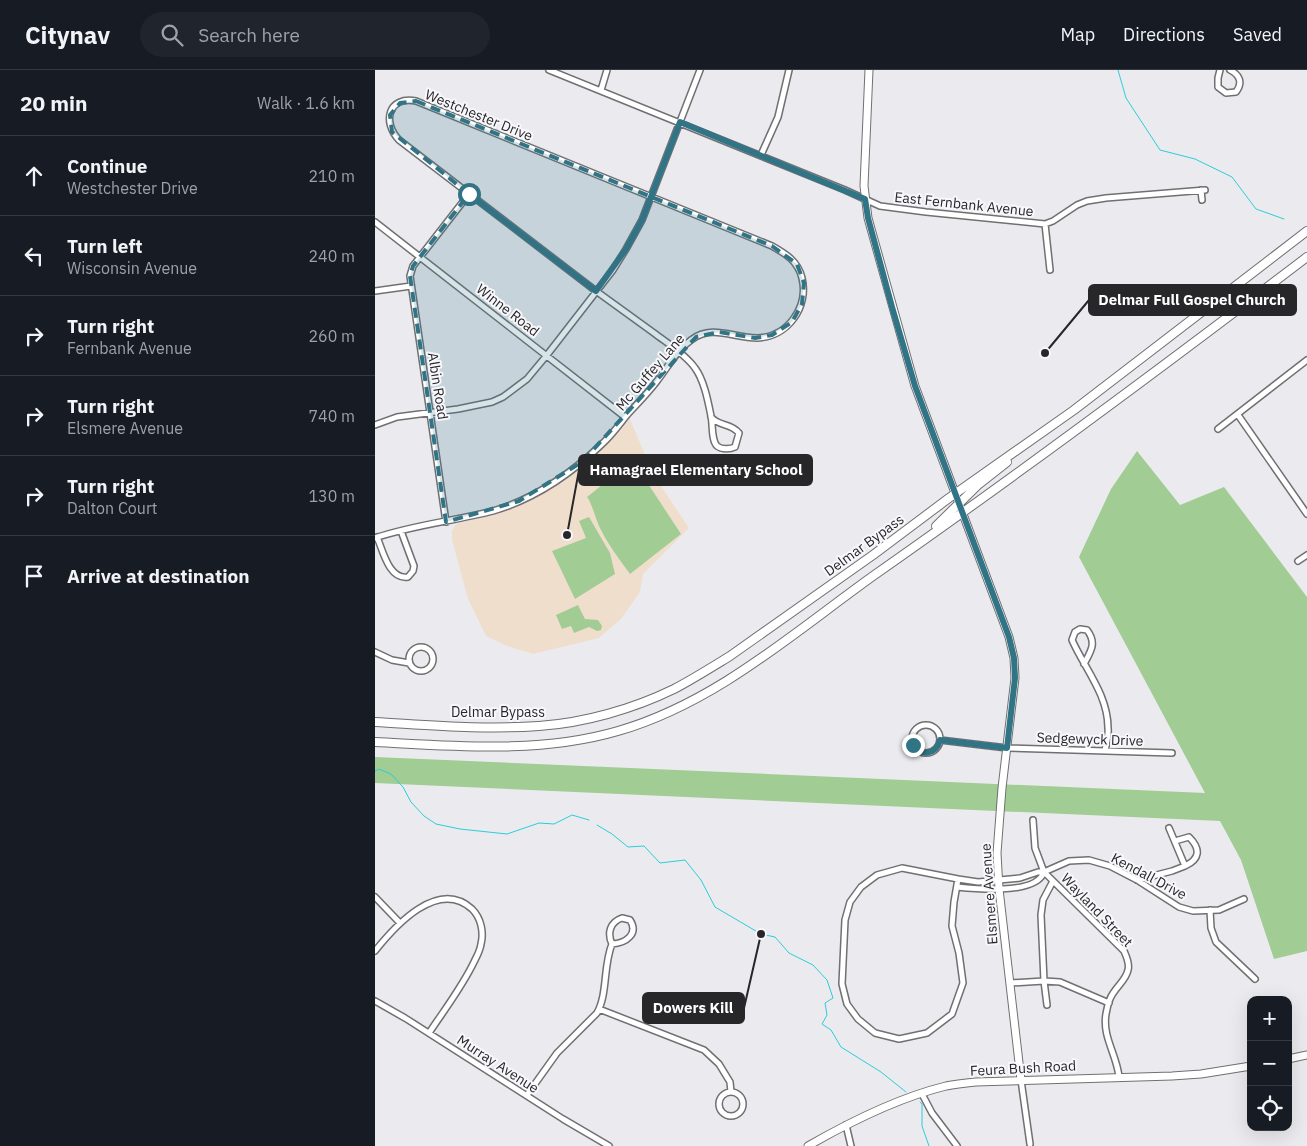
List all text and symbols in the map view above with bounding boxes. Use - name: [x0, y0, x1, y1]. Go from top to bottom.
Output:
- search box: [140, 12, 490, 57]
- text: Citynav: [25, 19, 110, 51]
- icon: search: [158, 21, 186, 49]
- text: Search here: [198, 23, 300, 47]
- text: Map: [1060, 23, 1095, 46]
- text: Directions: [1123, 23, 1205, 46]
- text: Saved: [1233, 23, 1282, 46]
- street label: Westchester Drive: [423, 85, 536, 145]
- text: 20 min: [20, 89, 87, 117]
- text: Walk · 1.6 km: [257, 93, 355, 113]
- text: Continue: [67, 154, 147, 178]
- icon: ahead: [20, 162, 48, 190]
- text: 210 m: [308, 166, 355, 186]
- text: Westchester Drive: [67, 178, 198, 198]
- route start: [458, 183, 481, 206]
- street label: East Fernbank Avenue: [894, 188, 1035, 220]
- text: Turn left: [67, 234, 143, 258]
- icon: left: [20, 242, 48, 270]
- text: 240 m: [308, 246, 355, 266]
- text: Wisconsin Avenue: [67, 258, 197, 278]
- street label: Winne Road: [473, 280, 543, 340]
- callout: Delmar Full Gospel Church: [1089, 285, 1296, 315]
- text: Delmar Full Gospel Church: [1098, 290, 1286, 309]
- text: Turn right: [67, 314, 154, 338]
- icon: right: [20, 322, 48, 350]
- text: 260 m: [308, 326, 355, 346]
- street label: Mc Guffey Lane: [612, 329, 689, 414]
- text: Fernbank Avenue: [67, 338, 192, 358]
- street label: Albin Road: [424, 351, 452, 421]
- text: Turn right: [67, 394, 154, 418]
- icon: right: [20, 402, 48, 430]
- text: 740 m: [308, 406, 355, 426]
- text: Elsmere Avenue: [67, 418, 183, 438]
- callout: Hamagrael Elementary School: [579, 455, 812, 485]
- text: Hamagrael Elementary School: [590, 460, 803, 479]
- text: Turn right: [67, 474, 154, 498]
- icon: right: [20, 482, 48, 510]
- text: 130 m: [308, 486, 355, 506]
- text: Dalton Court: [67, 498, 157, 518]
- street label: Delmar Bypass: [821, 510, 908, 580]
- icon: arrive: [20, 562, 48, 590]
- text: Arrive at destination: [67, 564, 250, 588]
- street label: Delmar Bypass: [451, 703, 545, 721]
- street label: Sedgewyck Drive: [1036, 728, 1144, 750]
- route end: [902, 734, 925, 757]
- street label: Elsmere Avenue: [976, 842, 1002, 945]
- street label: Kendall Drive: [1108, 849, 1190, 904]
- street label: Wayland Street: [1057, 869, 1137, 951]
- callout: Dowers Kill: [643, 993, 744, 1023]
- map controls: [1247, 996, 1292, 1131]
- button: +: [1247, 996, 1292, 1041]
- text: Dowers Kill: [653, 998, 734, 1017]
- street label: Murray Avenue: [454, 1031, 543, 1097]
- button: −: [1247, 1041, 1292, 1086]
- street label: Feura Bush Road: [969, 1056, 1077, 1080]
- button: locate: [1247, 1086, 1292, 1131]

